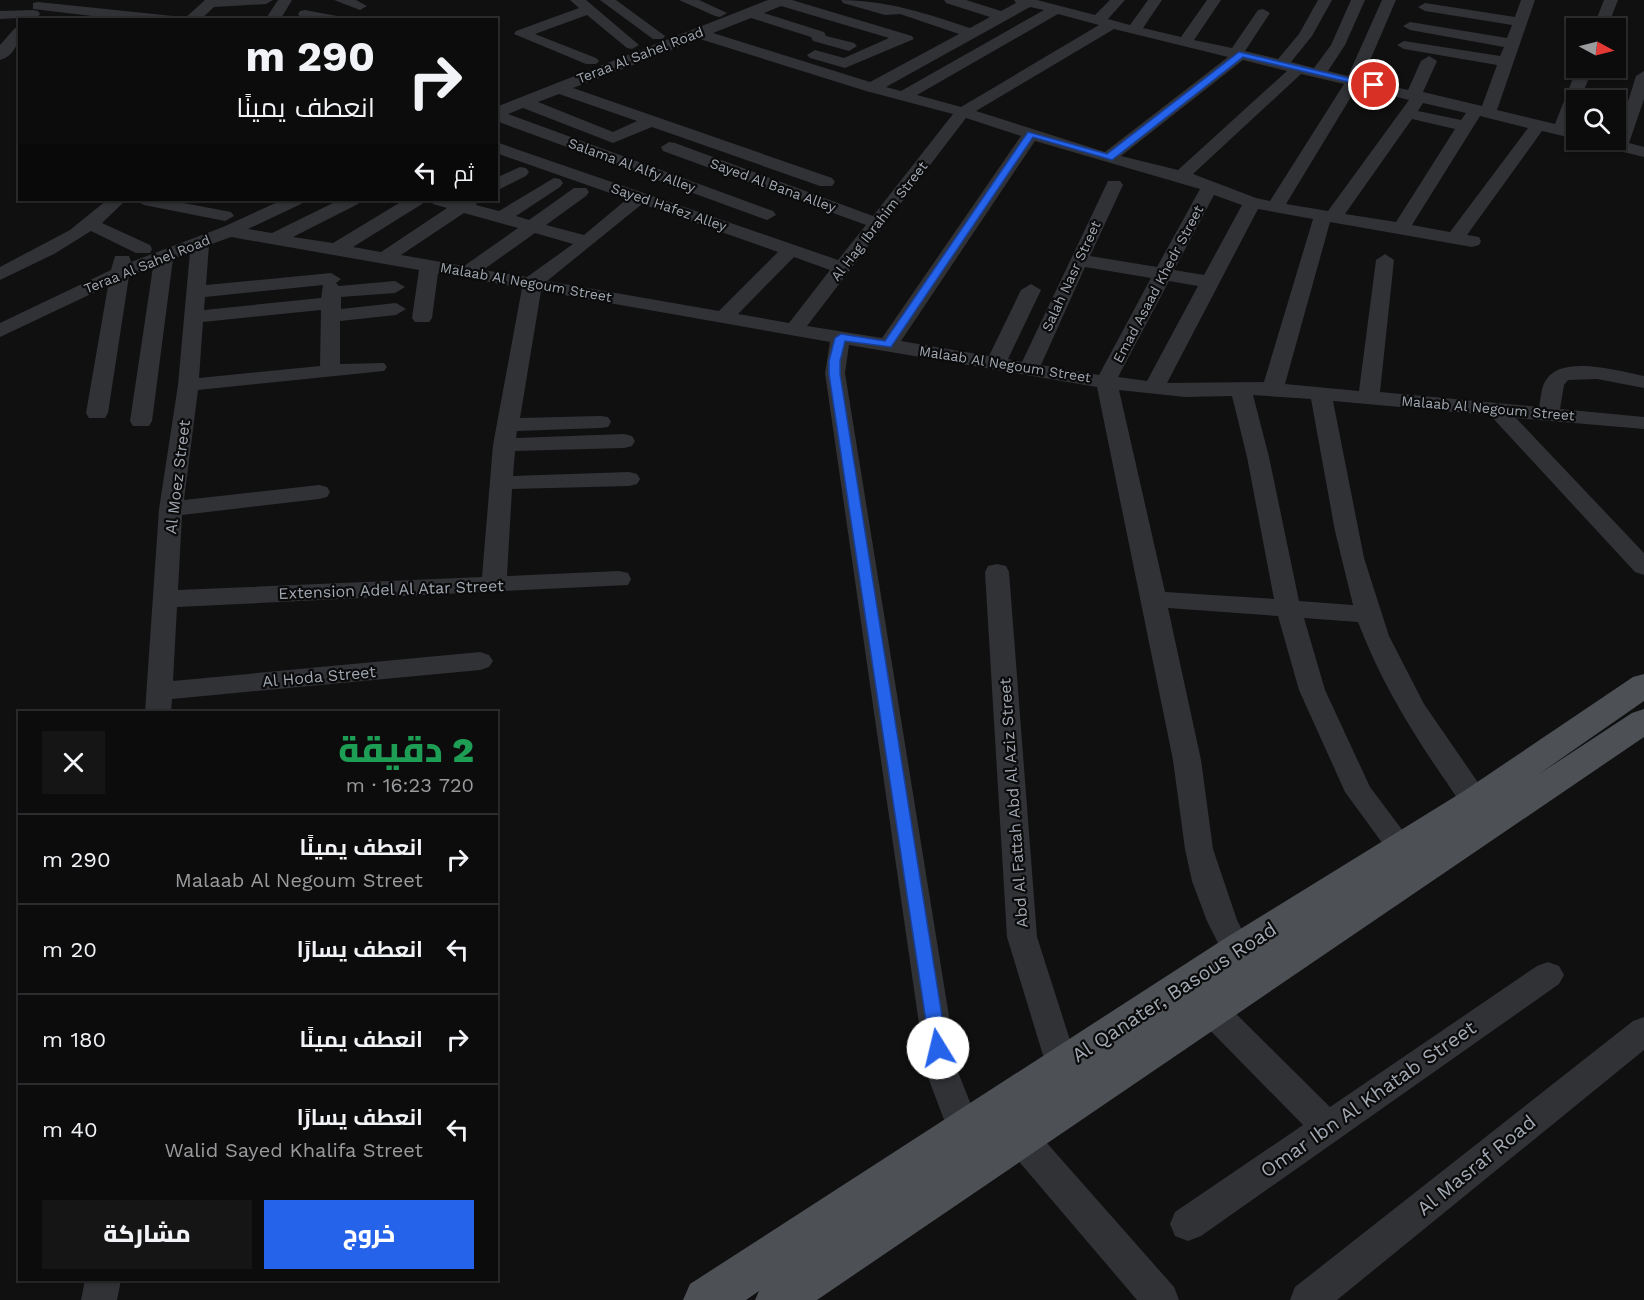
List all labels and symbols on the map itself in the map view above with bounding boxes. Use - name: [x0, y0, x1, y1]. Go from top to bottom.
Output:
- north arrow: [1566, 18, 1626, 78]
- street label: Teraa Al Sahel Road: [574, 23, 706, 87]
- pin: [1348, 59, 1399, 110]
- street label: Salama Al Alfy Alley: [566, 135, 699, 196]
- street label: Sayed Al Bana Alley: [708, 155, 839, 215]
- street label: Al Hag Ibrahim Street: [827, 158, 931, 284]
- street label: Sayed Hafez Alley: [609, 180, 730, 235]
- street label: Emad Asaad Khedr Street: [1110, 202, 1206, 366]
- street label: Salah Nasr Street: [1038, 218, 1104, 334]
- street label: Teraa Al Sahel Road: [82, 231, 212, 297]
- street label: Malaab Al Negoum Street: [439, 259, 613, 305]
- street label: Malaab Al Negoum Street: [918, 343, 1092, 386]
- street label: Malaab Al Negoum Street: [1401, 392, 1575, 424]
- street label: Al Moez Street: [161, 419, 194, 535]
- street label: Extension Adel Al Atar Street: [278, 576, 504, 603]
- street label: Al Hoda Street: [261, 662, 377, 691]
- street label: Abd Al Fattah Abd Al Aziz Street: [995, 677, 1032, 928]
- street label: Al Qanater, Basous Road: [1067, 917, 1281, 1067]
- street label: Omar Ibn Al Khatab Street: [1256, 1015, 1481, 1183]
- position arrow: [906, 1016, 970, 1080]
- street label: Al Masraf Road: [1412, 1110, 1540, 1220]

